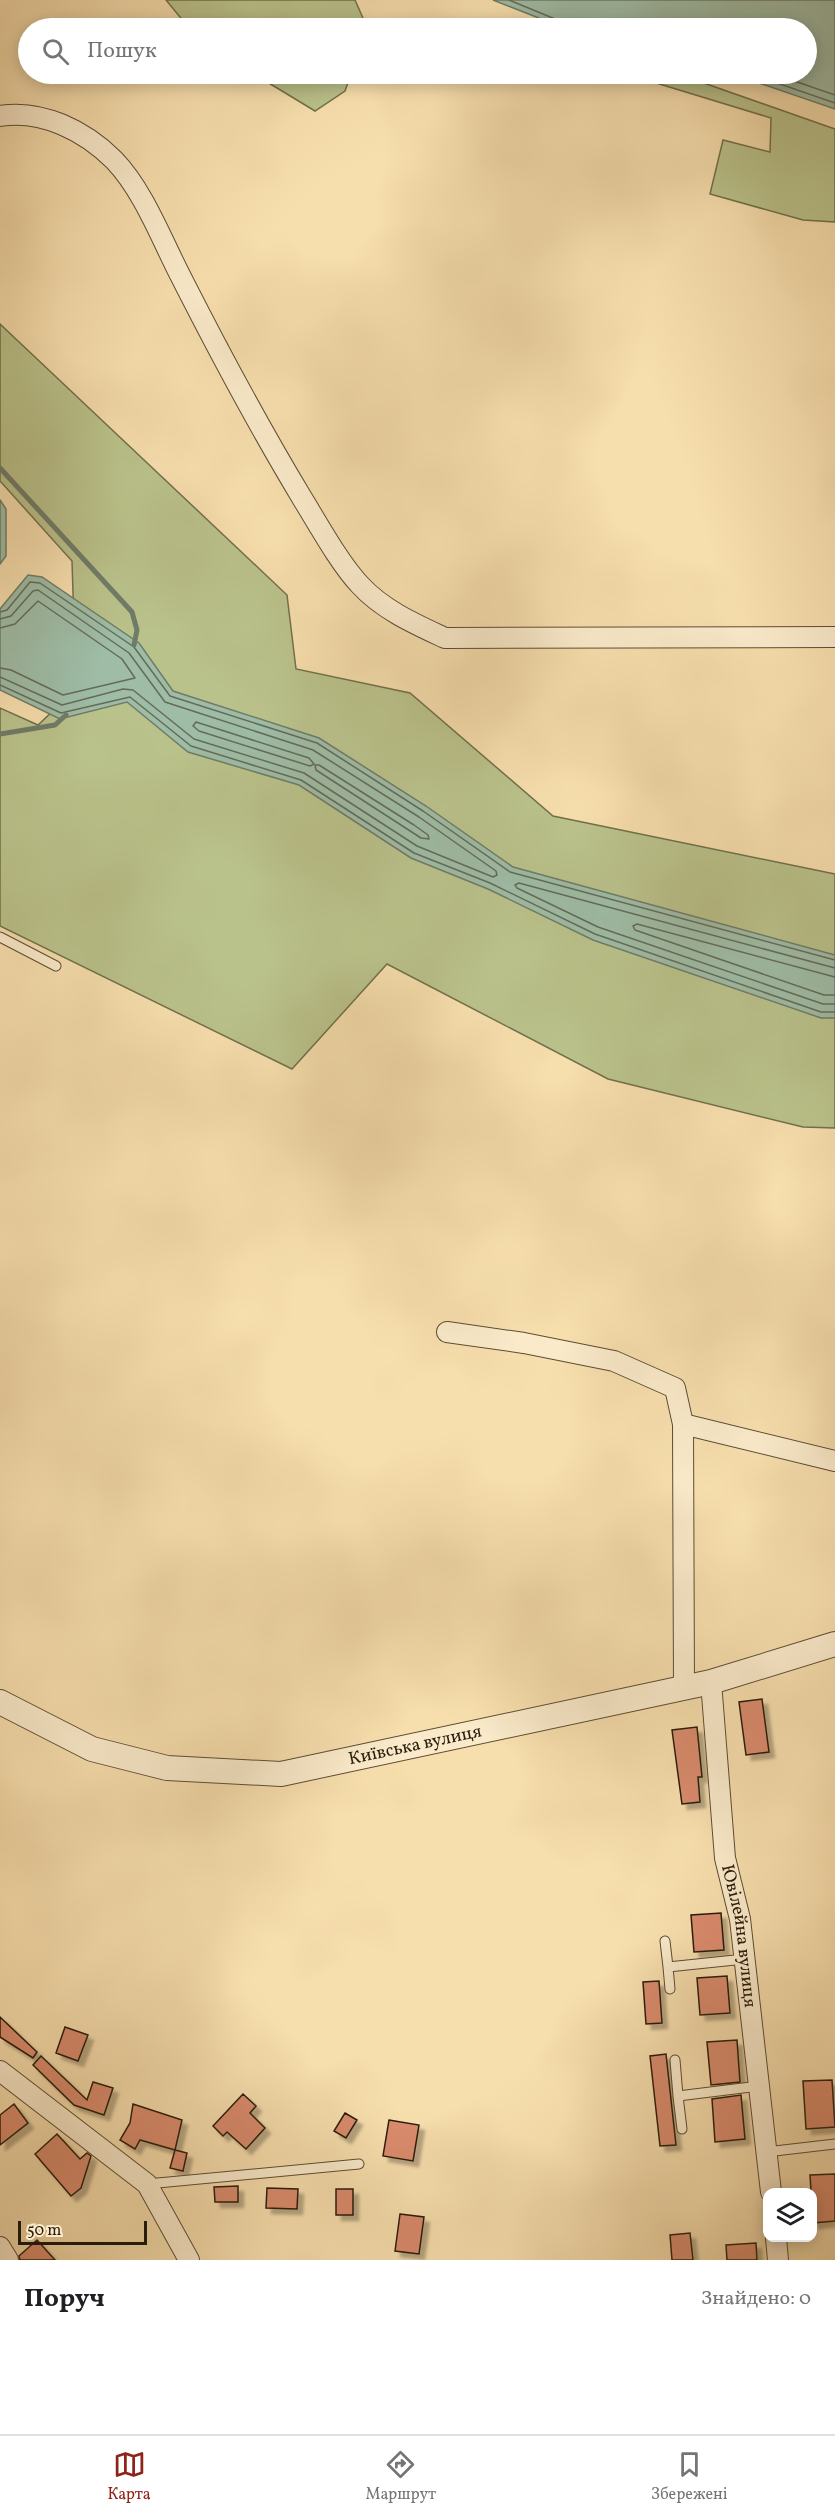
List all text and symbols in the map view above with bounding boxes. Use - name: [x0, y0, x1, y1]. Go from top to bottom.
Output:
- search box: [18, 18, 817, 84]
- icon: search: [39, 35, 72, 68]
- text: Пошук: [87, 36, 157, 67]
- street label: Київська вулиця: [346, 1719, 484, 1772]
- street label: Ювілейна вулиця: [715, 1862, 762, 2009]
- map controls: [763, 2188, 817, 2242]
- button: layers: [763, 2188, 817, 2242]
- scale bar: [18, 2218, 147, 2246]
- text: 50 m: [27, 2220, 61, 2242]
- text: Поруч: [24, 2281, 105, 2317]
- text: Знайдено: 0: [701, 2285, 811, 2313]
- tab: Карта: [107, 2448, 151, 2506]
- tab: Маршрут: [366, 2448, 436, 2506]
- tab: Збережені: [651, 2448, 728, 2506]

